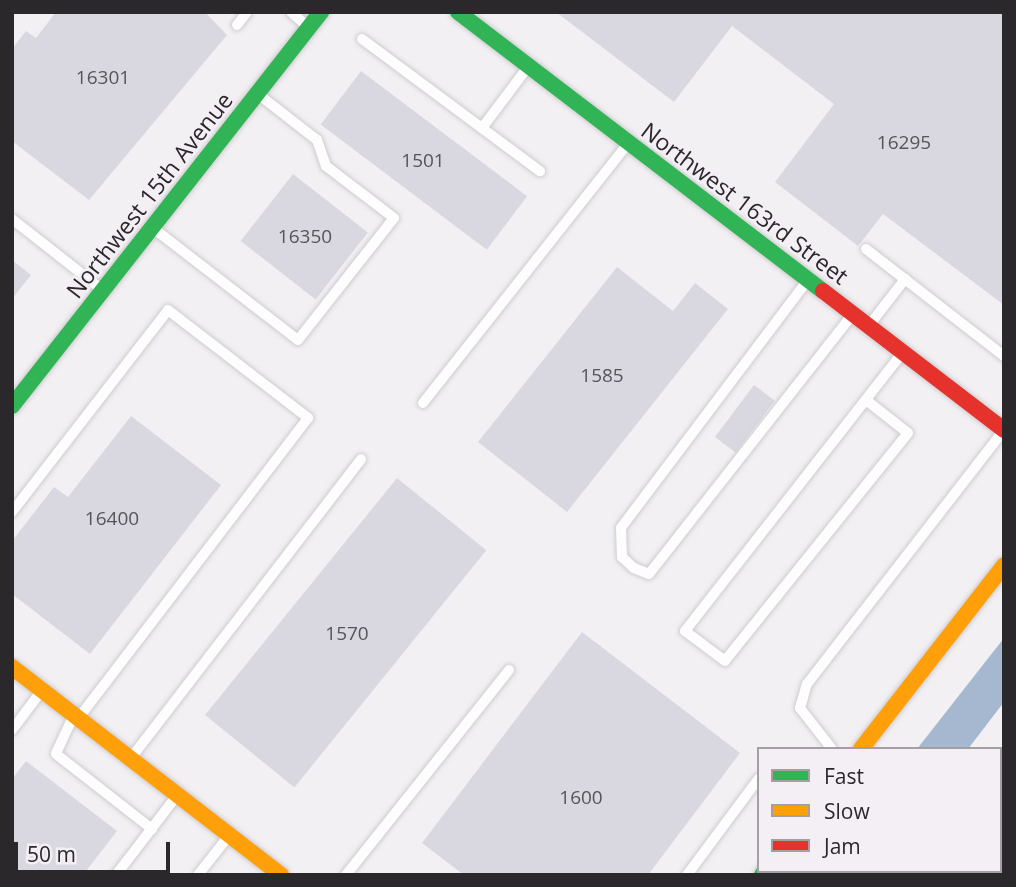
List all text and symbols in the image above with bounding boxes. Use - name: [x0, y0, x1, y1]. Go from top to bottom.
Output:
- house number: 16301: [76, 67, 130, 89]
- street label: Northwest 15th Avenue: [60, 87, 238, 303]
- street label: Northwest 163rd Street: [636, 116, 854, 290]
- house number: 16295: [877, 132, 931, 154]
- house number: 1501: [401, 150, 445, 172]
- house number: 16350: [278, 226, 332, 248]
- house number: 1585: [580, 365, 624, 387]
- house number: 16400: [85, 508, 139, 530]
- house number: 1570: [325, 623, 369, 645]
- legend: [757, 747, 1002, 873]
- text: Fast: [824, 762, 864, 790]
- house number: 1600: [559, 787, 603, 809]
- text: Slow: [824, 797, 870, 825]
- scale bar: [18, 828, 173, 872]
- text: Jam: [824, 832, 861, 860]
- text: 50 m: [27, 840, 76, 868]

